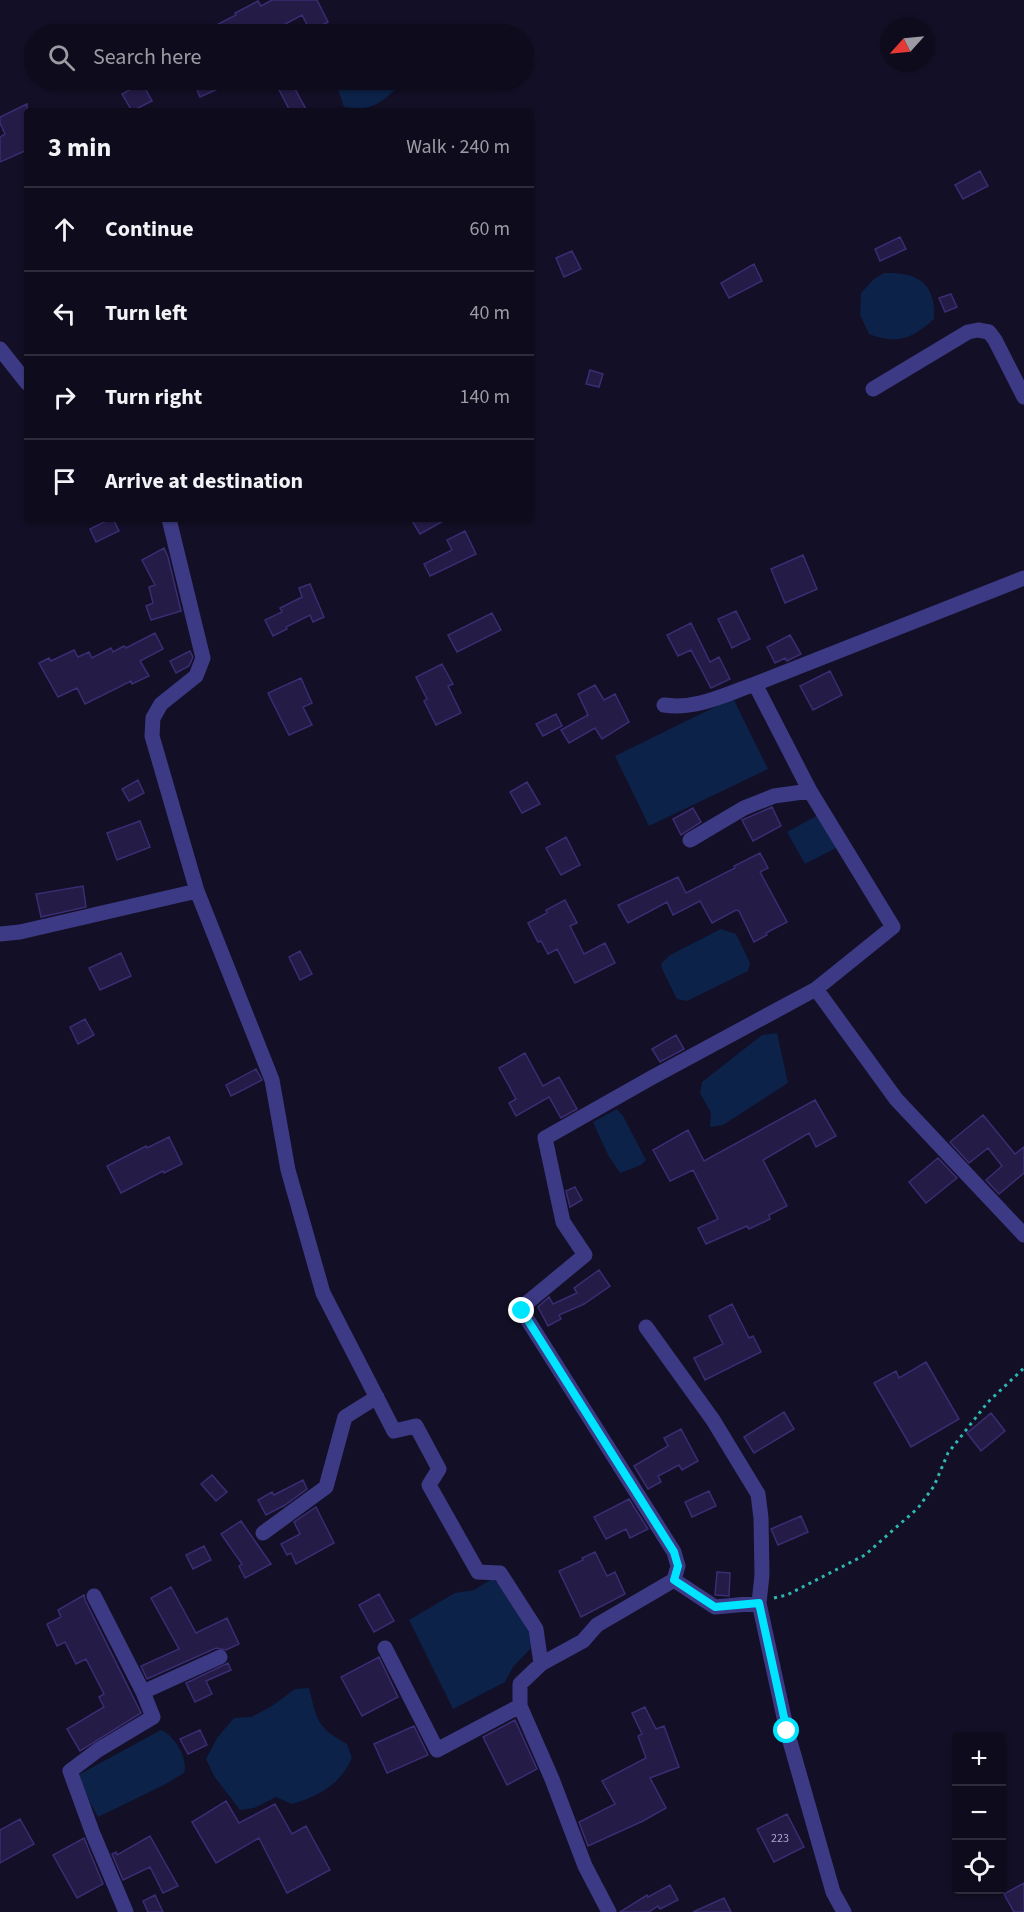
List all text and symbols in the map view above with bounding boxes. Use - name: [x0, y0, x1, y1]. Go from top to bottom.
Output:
- north arrow: [880, 18, 934, 72]
- search box: [24, 24, 534, 90]
- icon: search: [45, 41, 78, 74]
- text: Search here: [93, 41, 201, 73]
- text: 3 min: [48, 129, 111, 166]
- text: Walk · 240 m: [406, 133, 510, 161]
- icon: ahead: [48, 213, 81, 246]
- text: Continue: [105, 213, 194, 245]
- text: 60 m: [470, 215, 510, 243]
- icon: left: [48, 297, 81, 330]
- text: Turn left: [105, 297, 187, 329]
- text: 40 m: [470, 299, 510, 327]
- icon: right: [48, 381, 81, 414]
- text: Turn right: [105, 381, 202, 413]
- text: 140 m: [460, 383, 510, 411]
- icon: arrive: [48, 465, 81, 498]
- text: Arrive at destination: [105, 465, 303, 497]
- route end: [508, 1297, 534, 1323]
- route start: [773, 1717, 799, 1743]
- map controls: [952, 1732, 1006, 1894]
- button: +: [952, 1732, 1006, 1786]
- button: −: [952, 1786, 1006, 1840]
- house number: 223: [771, 1830, 789, 1847]
- button: locate: [952, 1840, 1006, 1894]

